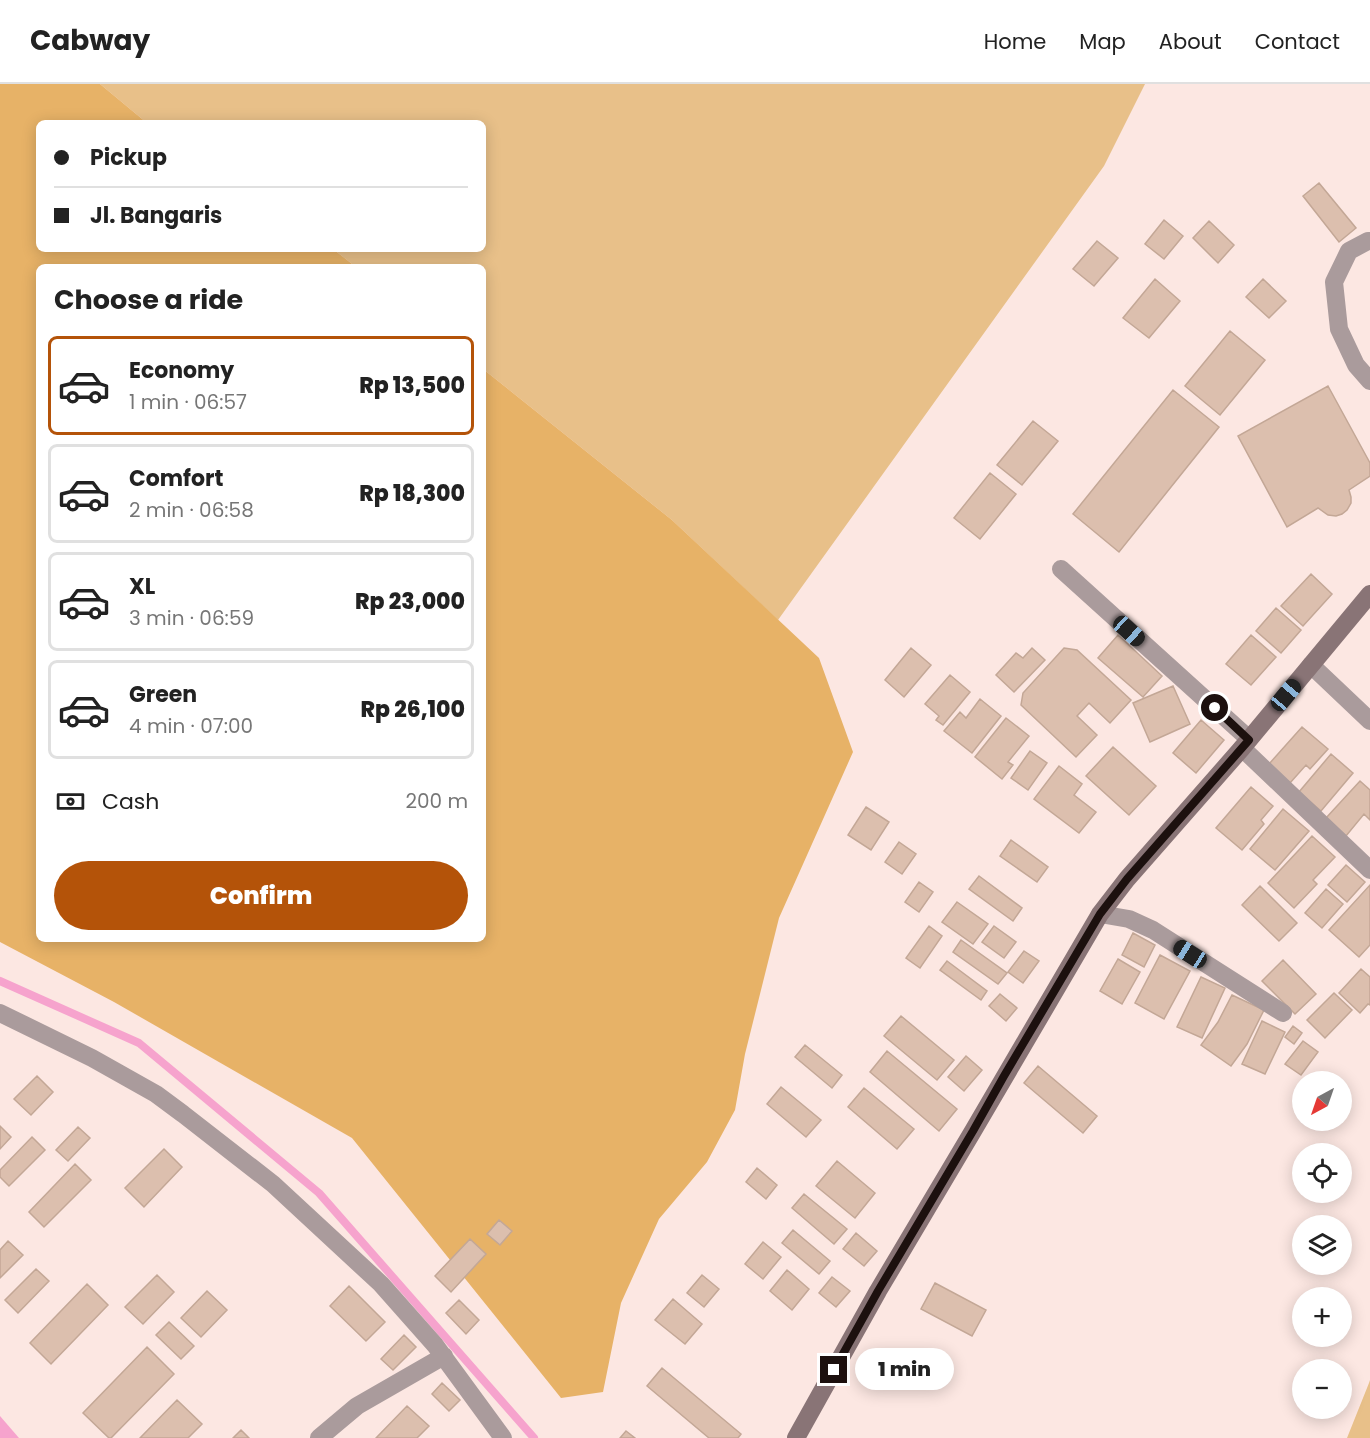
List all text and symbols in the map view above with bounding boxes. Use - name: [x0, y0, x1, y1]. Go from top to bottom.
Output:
- text: Cabway: [30, 21, 150, 60]
- text: Home: [984, 27, 1046, 56]
- text: Map: [1079, 27, 1126, 56]
- text: About: [1159, 27, 1222, 56]
- text: Contact: [1255, 27, 1340, 56]
- text: Pickup: [90, 142, 167, 173]
- text: Jl. Bangaris: [90, 200, 222, 231]
- text: Choose a ride: [54, 281, 243, 318]
- text: Economy: [129, 355, 234, 386]
- icon: car: [57, 359, 111, 413]
- text: Rp 13,500: [359, 370, 465, 401]
- text: 1 min · 06:57: [129, 388, 247, 416]
- text: Comfort: [129, 463, 223, 494]
- icon: car: [57, 467, 111, 521]
- text: Rp 18,300: [359, 478, 465, 509]
- text: 2 min · 06:58: [129, 496, 254, 524]
- text: XL: [129, 571, 155, 602]
- icon: car: [57, 575, 111, 629]
- text: Rp 23,000: [355, 586, 465, 617]
- text: 3 min · 06:59: [129, 604, 254, 632]
- car: [1110, 612, 1148, 650]
- car: [1268, 675, 1304, 715]
- text: Green: [129, 679, 197, 710]
- icon: car: [57, 683, 111, 737]
- text: Rp 26,100: [360, 694, 465, 725]
- route start: [1201, 694, 1228, 721]
- text: 4 min · 07:00: [129, 712, 253, 740]
- icon: cash: [54, 785, 87, 818]
- text: Cash: [102, 786, 159, 817]
- text: 200 m: [405, 787, 468, 815]
- button: Confirm: [54, 861, 468, 930]
- car: [1170, 937, 1210, 971]
- north arrow: [1292, 1071, 1352, 1131]
- map controls: [1292, 1071, 1352, 1419]
- button: locate: [1292, 1143, 1352, 1203]
- button: layers: [1292, 1215, 1352, 1275]
- button: +: [1292, 1287, 1352, 1347]
- callout: 1 min: [855, 1349, 954, 1391]
- text: 1 min: [878, 1355, 931, 1383]
- route end: [820, 1356, 847, 1383]
- button: −: [1292, 1359, 1352, 1419]

